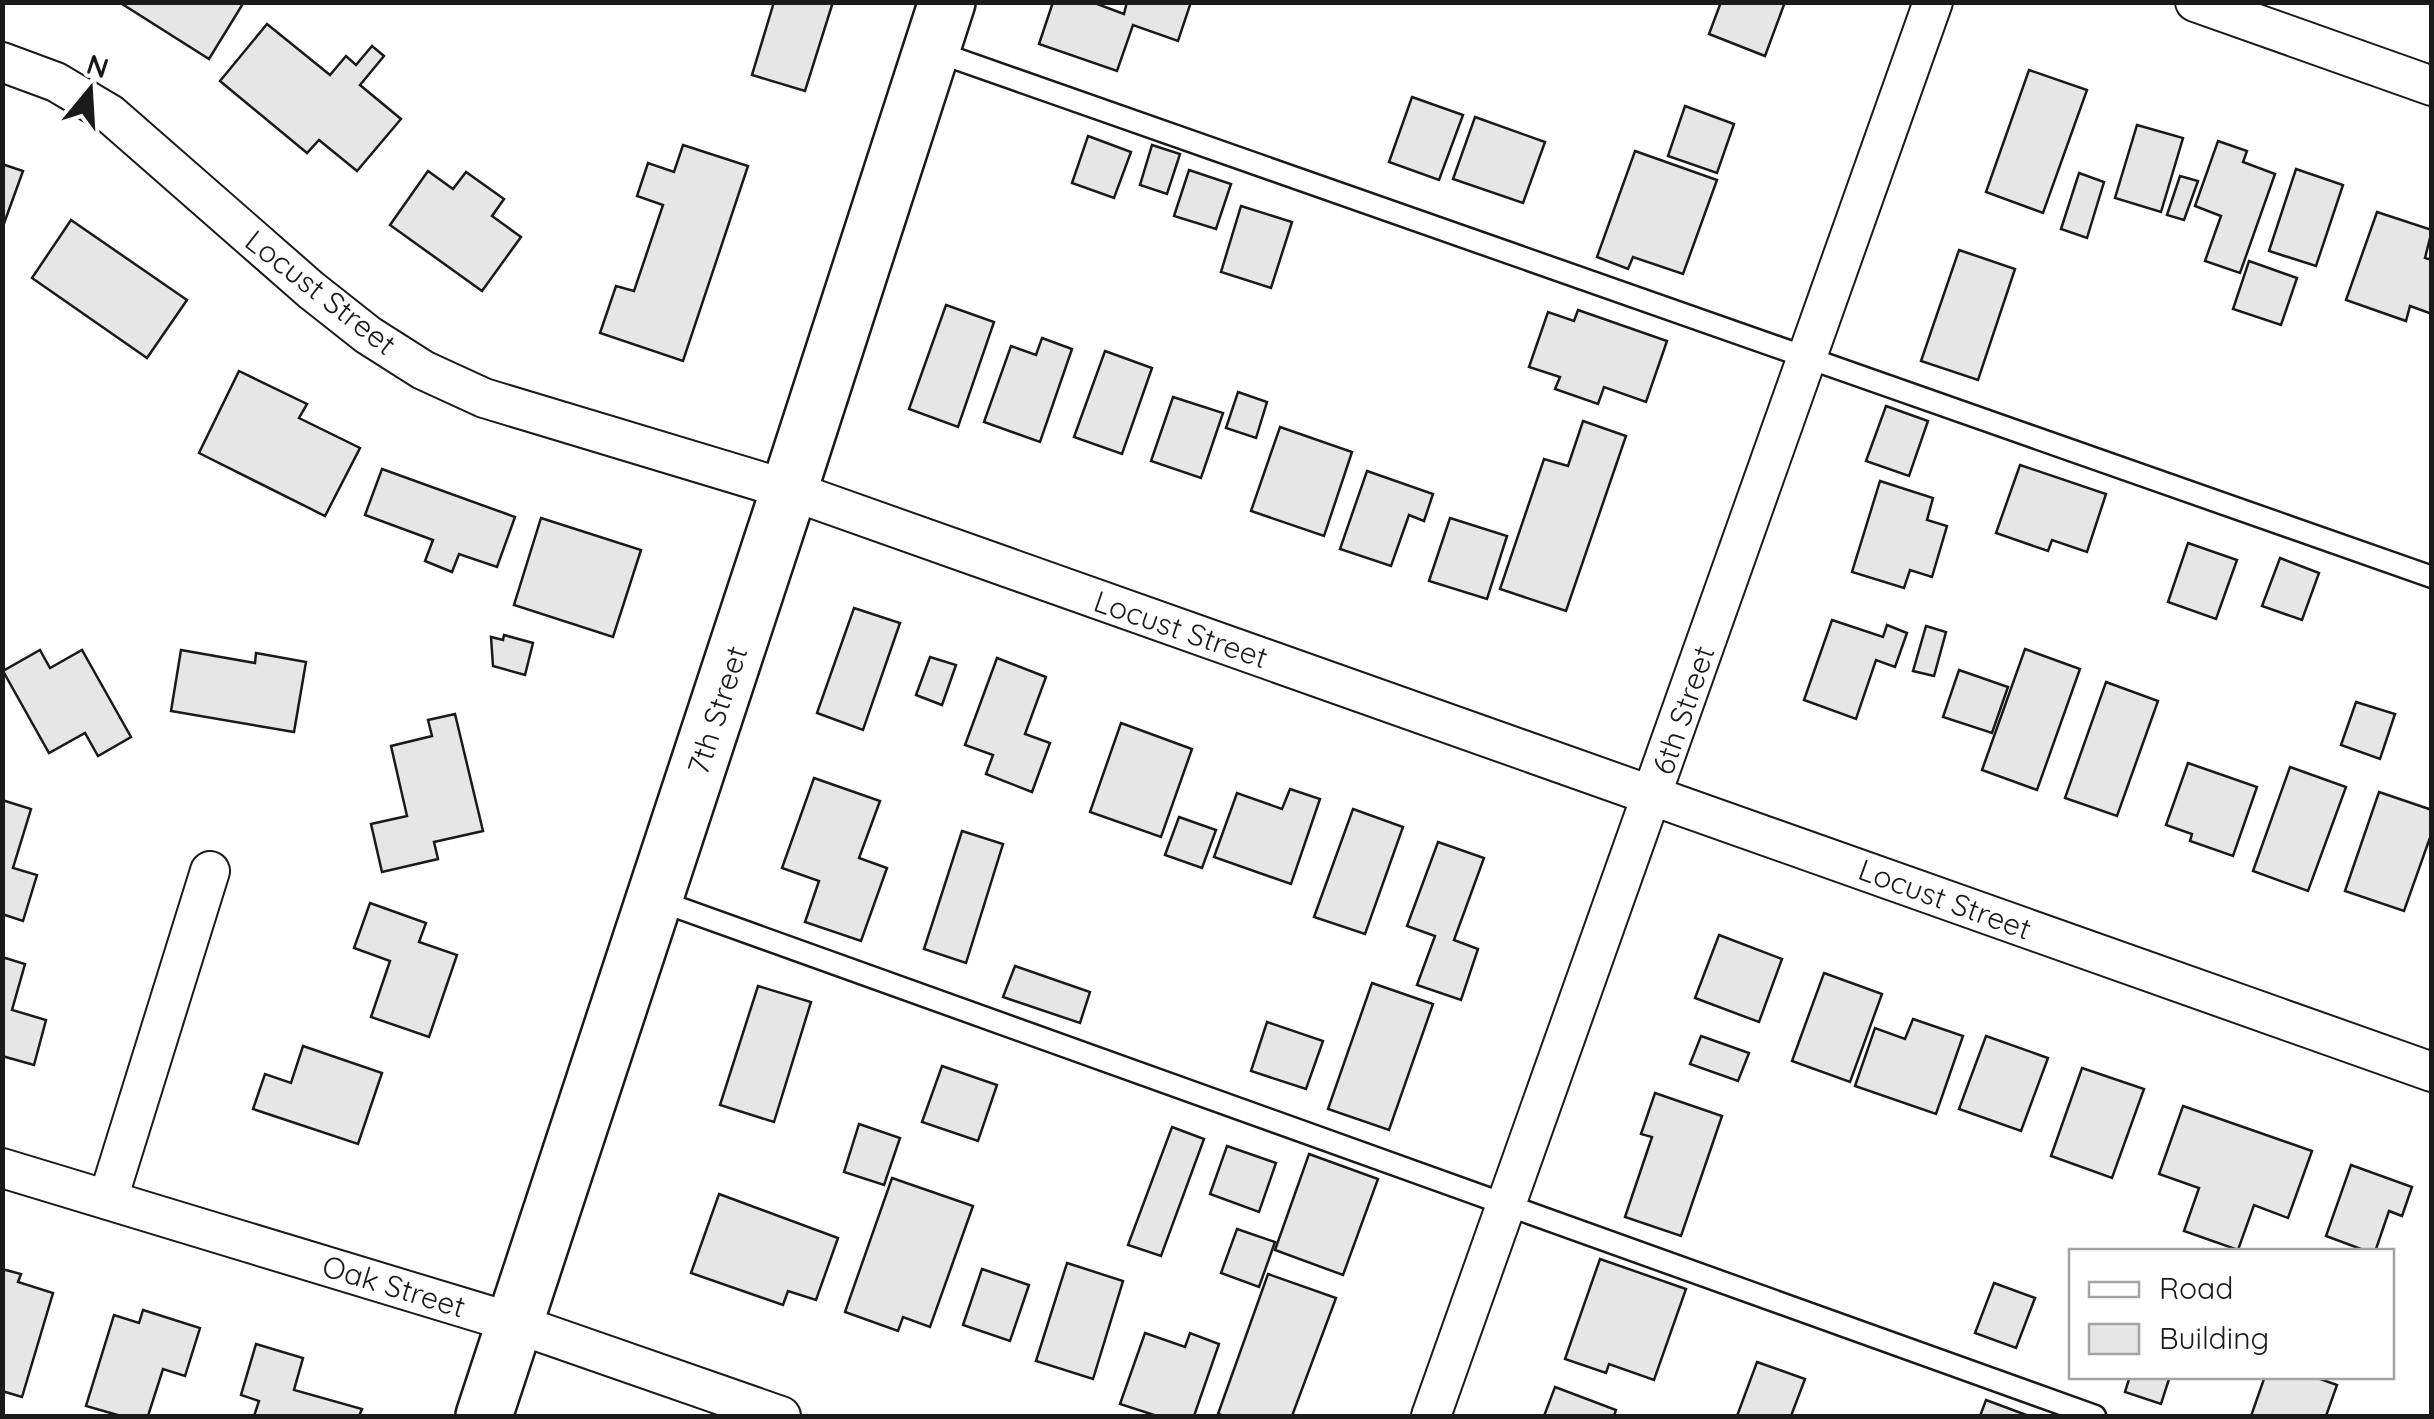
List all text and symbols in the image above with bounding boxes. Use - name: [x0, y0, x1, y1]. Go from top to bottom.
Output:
- north arrow: [40, 40, 140, 140]
- text: N: [83, 46, 113, 86]
- street label: Locust Street: [238, 221, 404, 363]
- street label: Locust Street: [1089, 582, 1273, 676]
- street label: 7th Street: [678, 641, 756, 779]
- street label: 6th Street: [1643, 641, 1723, 779]
- street label: Locust Street: [1853, 850, 2037, 948]
- street label: Oak Street: [318, 1246, 470, 1326]
- legend: [2069, 1249, 2394, 1379]
- text: Road: [2159, 1269, 2233, 1307]
- text: Building: [2159, 1319, 2269, 1357]

